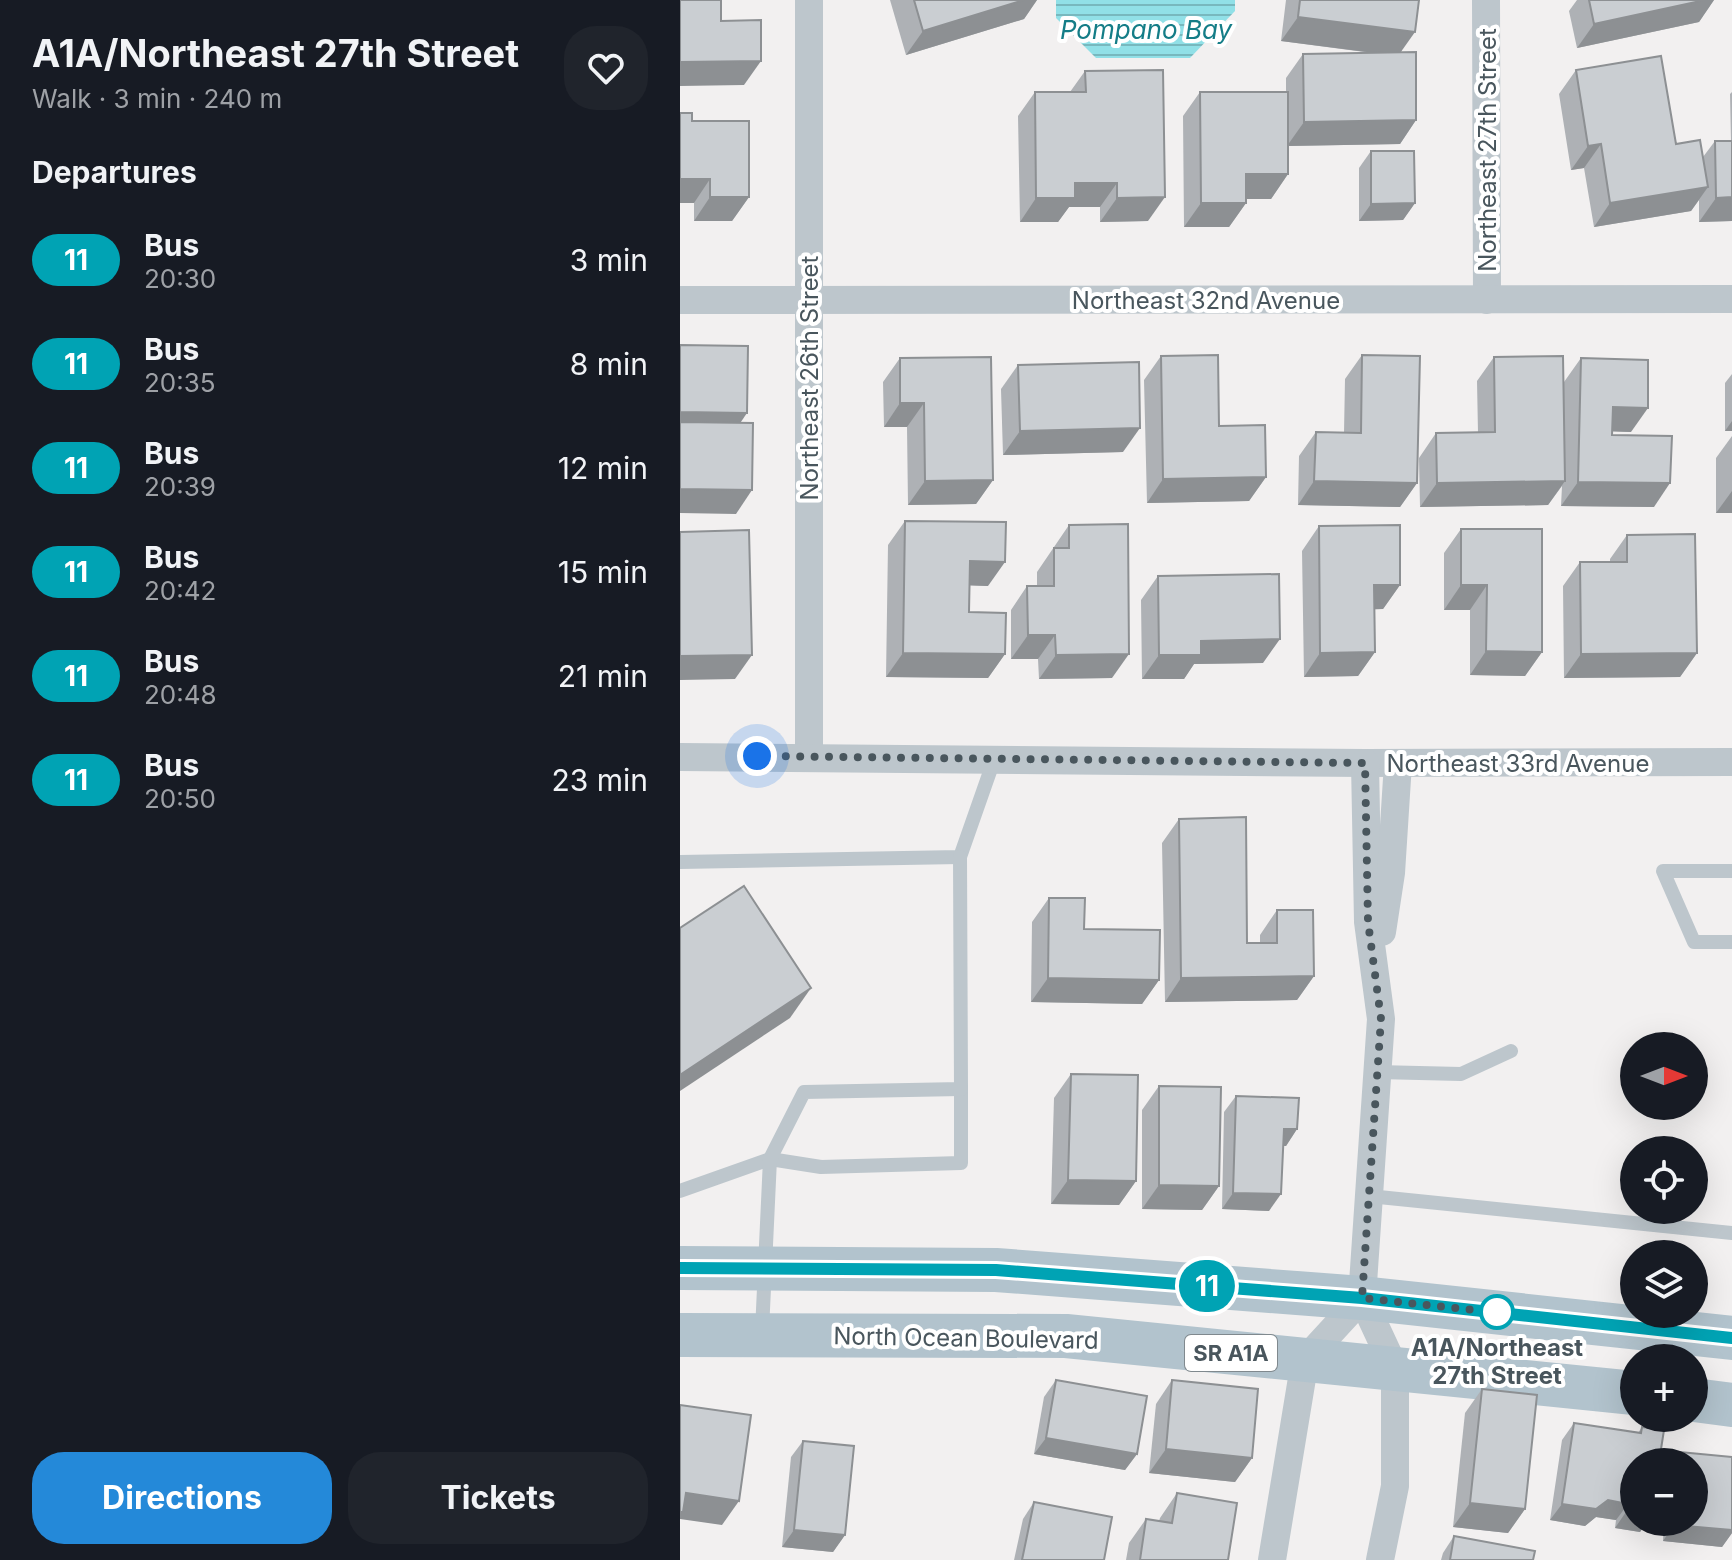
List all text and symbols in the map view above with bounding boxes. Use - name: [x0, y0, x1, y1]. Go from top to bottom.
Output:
- water label: Pompano Bay: [1060, 14, 1233, 45]
- button: heart: [564, 26, 648, 110]
- street label: Northeast 27th Street: [1473, 28, 1502, 272]
- text: A1A/Northeast 27th Street: [32, 30, 519, 76]
- text: Walk · 3 min · 240 m: [32, 83, 282, 114]
- text: Departures: [32, 154, 197, 190]
- text: Bus: [144, 227, 199, 263]
- text: 3 min: [570, 242, 648, 278]
- text: 11: [64, 243, 88, 277]
- street label: Northeast 26th Street: [795, 255, 824, 500]
- text: 20:30: [144, 263, 216, 294]
- street label: Northeast 32nd Avenue: [1072, 286, 1340, 315]
- text: Bus: [144, 331, 199, 367]
- text: 8 min: [570, 346, 648, 382]
- text: 11: [64, 347, 88, 381]
- text: 20:35: [144, 367, 216, 398]
- text: Bus: [144, 435, 199, 471]
- text: 12 min: [558, 450, 648, 486]
- text: 11: [64, 451, 88, 485]
- text: 20:39: [144, 471, 216, 502]
- text: Bus: [144, 539, 199, 575]
- text: 15 min: [558, 554, 648, 590]
- text: 11: [64, 555, 88, 589]
- text: 20:42: [144, 575, 216, 606]
- text: Bus: [144, 643, 199, 679]
- text: 21 min: [558, 658, 648, 694]
- text: 11: [64, 659, 88, 693]
- text: 20:48: [144, 679, 217, 710]
- your location: [737, 736, 777, 776]
- text: Bus: [144, 747, 199, 783]
- street label: Northeast 33rd Avenue: [1387, 749, 1649, 778]
- text: 23 min: [551, 762, 648, 798]
- text: 11: [64, 763, 88, 797]
- text: 20:50: [144, 783, 216, 814]
- north arrow: [1620, 1032, 1708, 1120]
- map controls: [1620, 1032, 1708, 1536]
- button: locate: [1620, 1136, 1708, 1224]
- button: layers: [1620, 1240, 1708, 1328]
- line badge: 11: [1171, 1260, 1243, 1312]
- text: 11: [1195, 1269, 1219, 1303]
- marker: A1A/Northeast 27th Street: [1480, 1295, 1514, 1329]
- street label: North Ocean Boulevard: [833, 1321, 1099, 1355]
- place label: A1A/Northeast 27th Street: [1411, 1333, 1583, 1390]
- road number: SR A1A: [1185, 1335, 1277, 1371]
- button: +: [1620, 1344, 1708, 1432]
- button: −: [1620, 1448, 1708, 1536]
- button: Directions: [32, 1452, 332, 1544]
- button: Tickets: [348, 1452, 648, 1544]

